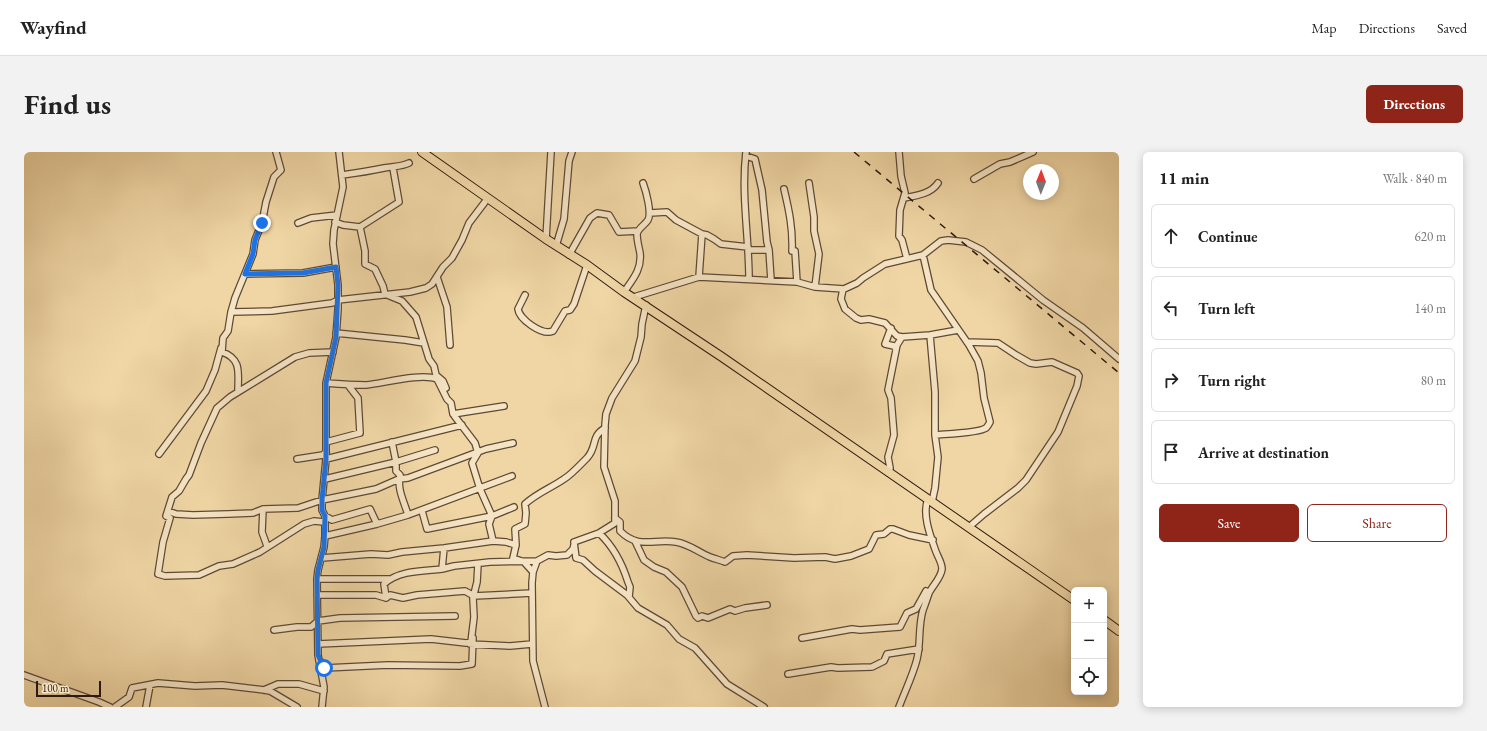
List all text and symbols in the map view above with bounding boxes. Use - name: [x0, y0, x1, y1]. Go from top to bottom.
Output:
- text: Wayfind: [20, 15, 87, 40]
- text: Map: [1311, 19, 1337, 37]
- text: Directions: [1359, 19, 1415, 37]
- text: Saved: [1437, 19, 1467, 37]
- button: Directions: [1366, 85, 1463, 123]
- text: Find us: [24, 86, 111, 122]
- north arrow: [1023, 164, 1059, 200]
- text: 11 min: [1159, 167, 1209, 189]
- text: Walk · 840 m: [1383, 170, 1447, 187]
- route end: [253, 214, 271, 232]
- icon: ahead: [1160, 225, 1182, 247]
- text: Continue: [1198, 227, 1258, 246]
- text: 620 m: [1415, 228, 1446, 245]
- icon: left: [1160, 297, 1182, 319]
- text: Turn left: [1198, 299, 1255, 318]
- text: 140 m: [1415, 300, 1446, 317]
- icon: right: [1160, 369, 1182, 391]
- text: Turn right: [1198, 371, 1266, 390]
- text: 80 m: [1421, 372, 1446, 389]
- icon: arrive: [1160, 441, 1182, 463]
- text: Arrive at destination: [1198, 443, 1329, 462]
- button: Save: [1159, 504, 1299, 542]
- button: Share: [1307, 504, 1447, 542]
- map controls: [1071, 587, 1107, 695]
- button: +: [1071, 587, 1107, 623]
- button: −: [1071, 623, 1107, 659]
- route start: [315, 659, 333, 677]
- button: locate: [1071, 659, 1107, 695]
- scale bar: [36, 679, 101, 698]
- text: 100 m: [42, 681, 69, 695]

